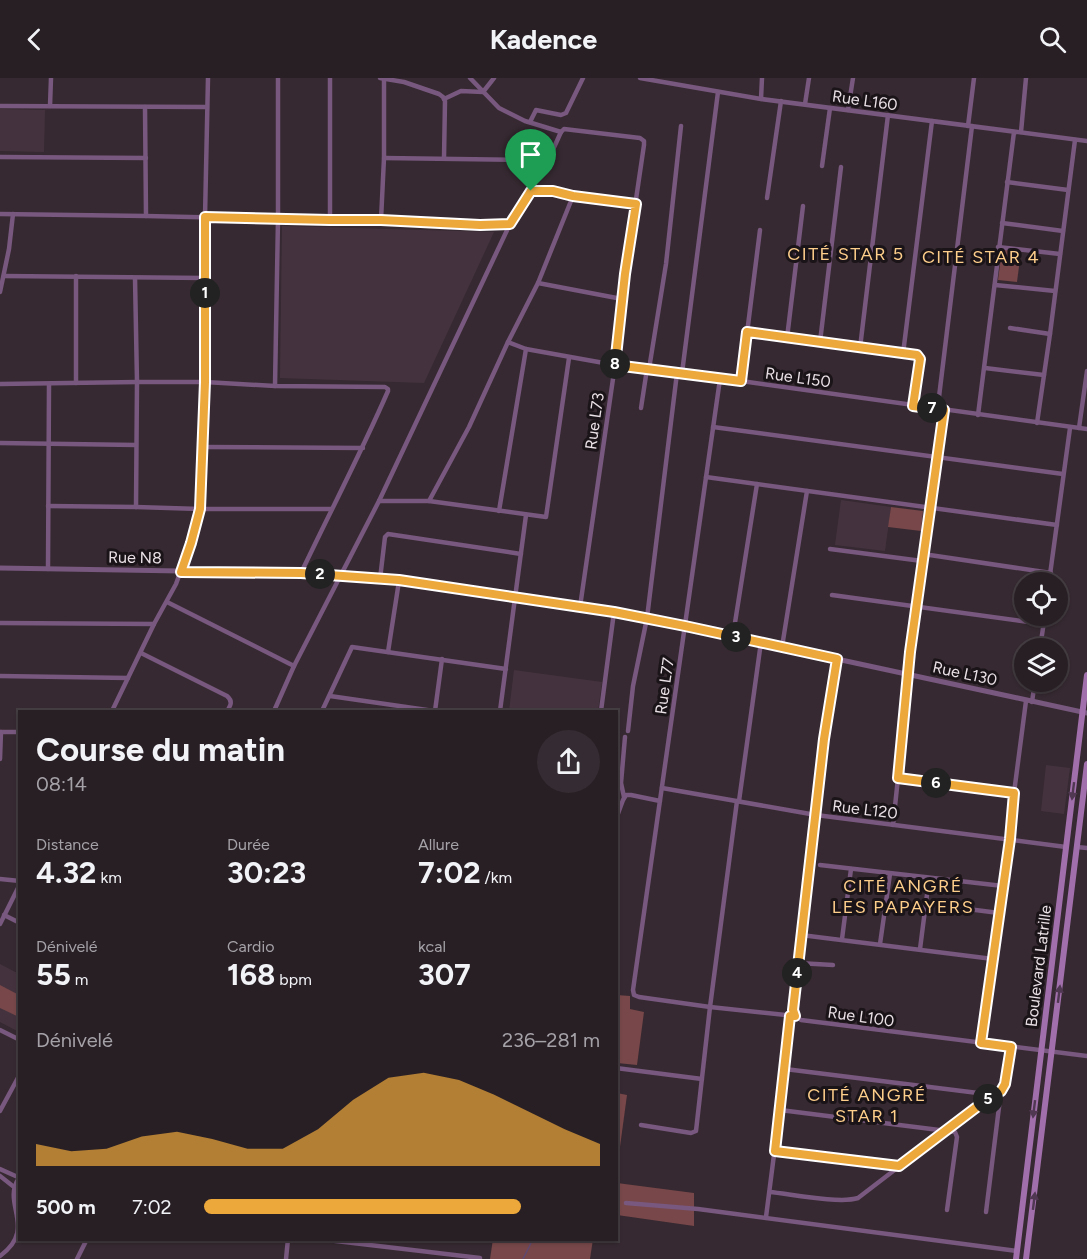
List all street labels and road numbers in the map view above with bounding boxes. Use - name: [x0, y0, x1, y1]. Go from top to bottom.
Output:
- street label: Rue L160: [831, 87, 899, 114]
- street label: Rue L150: [764, 363, 832, 391]
- street label: Rue L73: [581, 391, 608, 451]
- street label: Rue N8: [108, 548, 162, 567]
- street label: Rue L77: [651, 656, 678, 716]
- street label: Rue L130: [931, 657, 999, 690]
- street label: Rue L120: [831, 796, 899, 823]
- street label: Boulevard Latrille: [1022, 904, 1055, 1028]
- street label: Rue L100: [826, 1002, 895, 1031]

